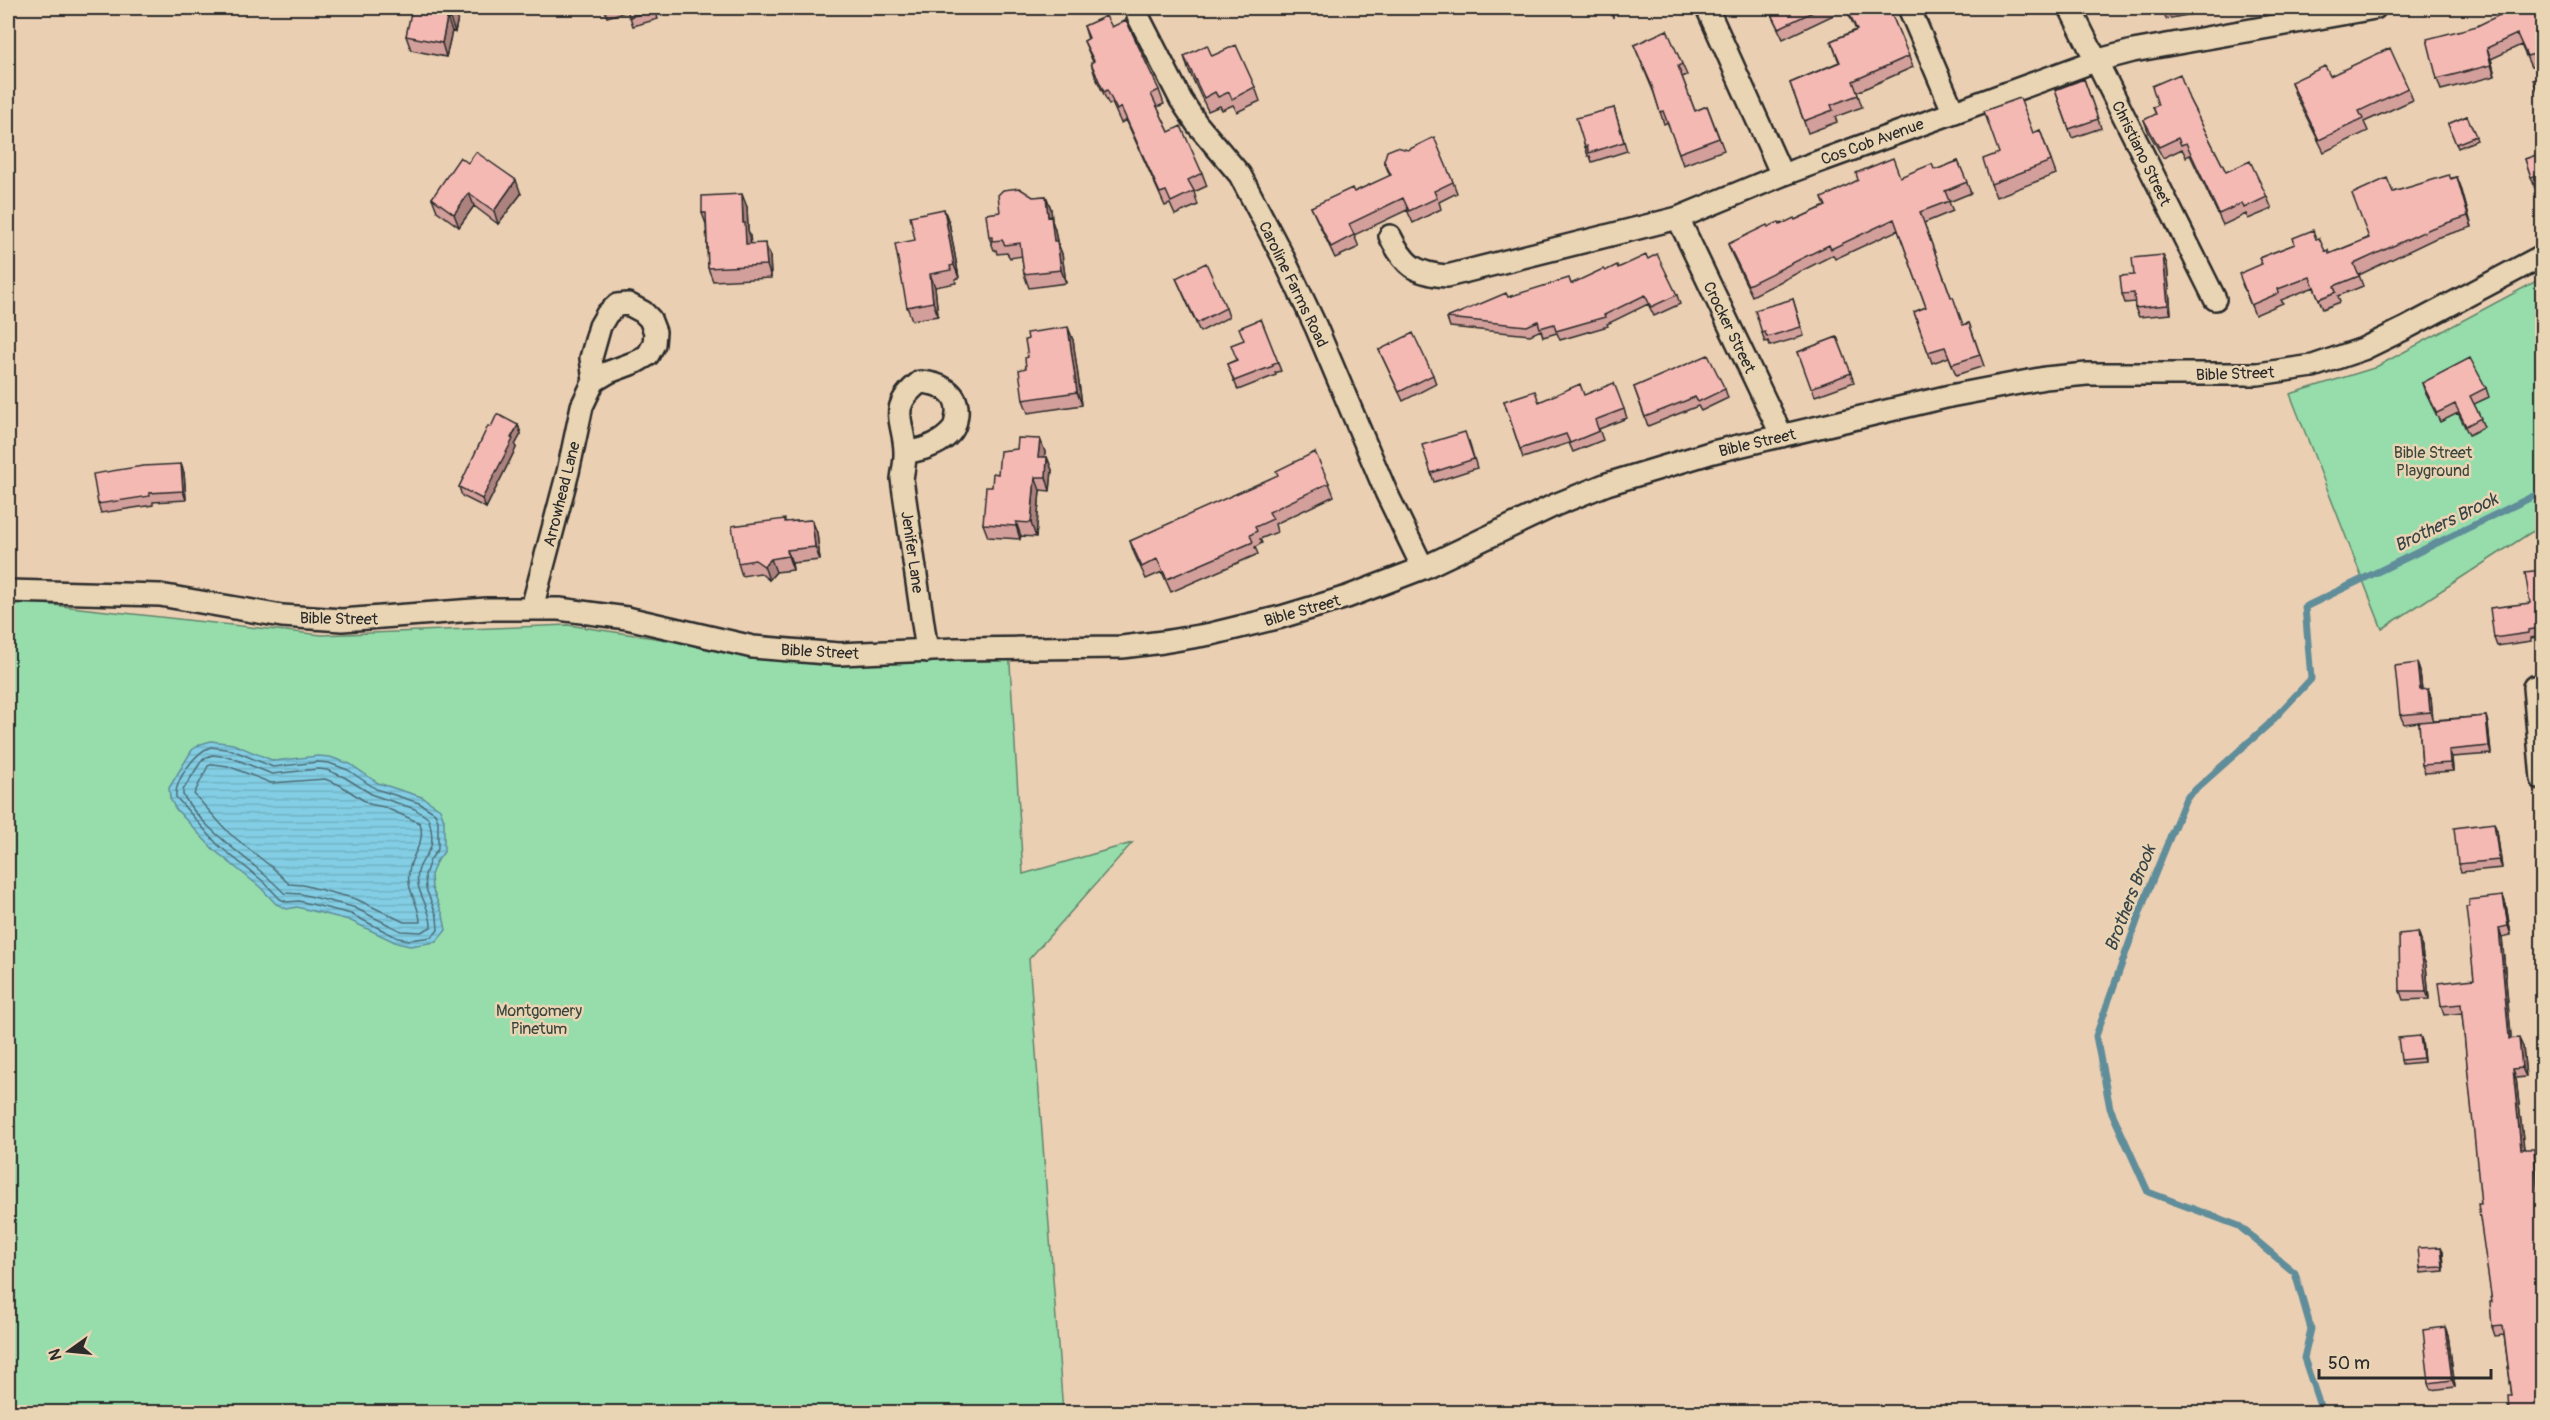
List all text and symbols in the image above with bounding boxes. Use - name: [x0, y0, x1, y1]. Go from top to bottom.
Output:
- street label: Christiano Street: [2107, 98, 2175, 210]
- street label: Cos Cob Avenue: [1818, 114, 1927, 170]
- street label: Caroline Farms Road: [1254, 218, 1332, 351]
- street label: Crocker Street: [1698, 279, 1760, 377]
- street label: Bible Street: [2196, 363, 2275, 385]
- street label: Bible Street: [1717, 424, 1798, 462]
- street label: Arrowhead Lane: [539, 439, 585, 549]
- park label: Bible Street Playground: [2394, 443, 2473, 481]
- water label: Brothers Brook: [2391, 487, 2503, 557]
- street label: Jenifer Lane: [896, 510, 928, 595]
- street label: Bible Street: [1262, 590, 1343, 631]
- street label: Bible Street: [300, 608, 379, 630]
- street label: Bible Street: [780, 640, 860, 664]
- water label: Brothers Brook: [2100, 840, 2162, 955]
- park label: Montgomery Pinetum: [496, 1001, 582, 1039]
- north arrow: [39, 1321, 99, 1381]
- scale bar: [2319, 1342, 2492, 1380]
- text: N: [44, 1347, 67, 1362]
- text: 50 m: [2328, 1352, 2370, 1375]

